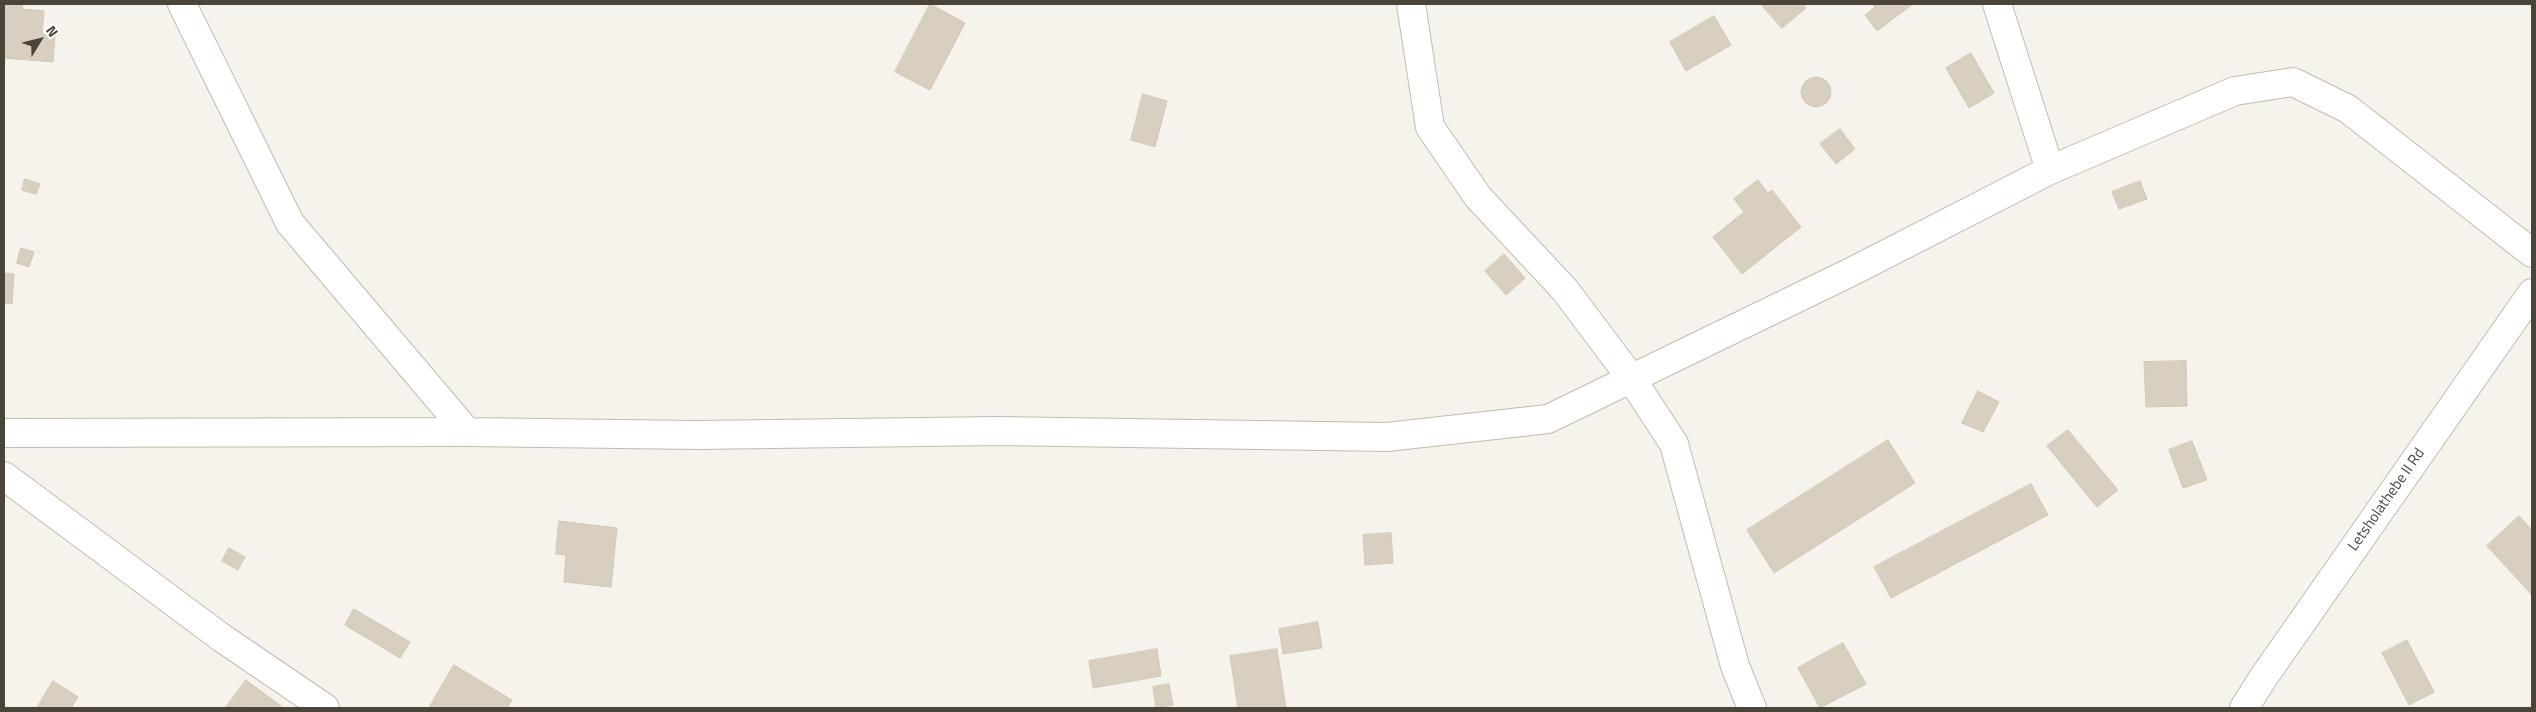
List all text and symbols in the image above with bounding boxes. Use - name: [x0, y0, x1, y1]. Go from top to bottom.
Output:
- north arrow: [15, 15, 65, 65]
- text: N: [41, 21, 64, 41]
- street label: Letsholathebe II Rd: [2345, 445, 2429, 555]

